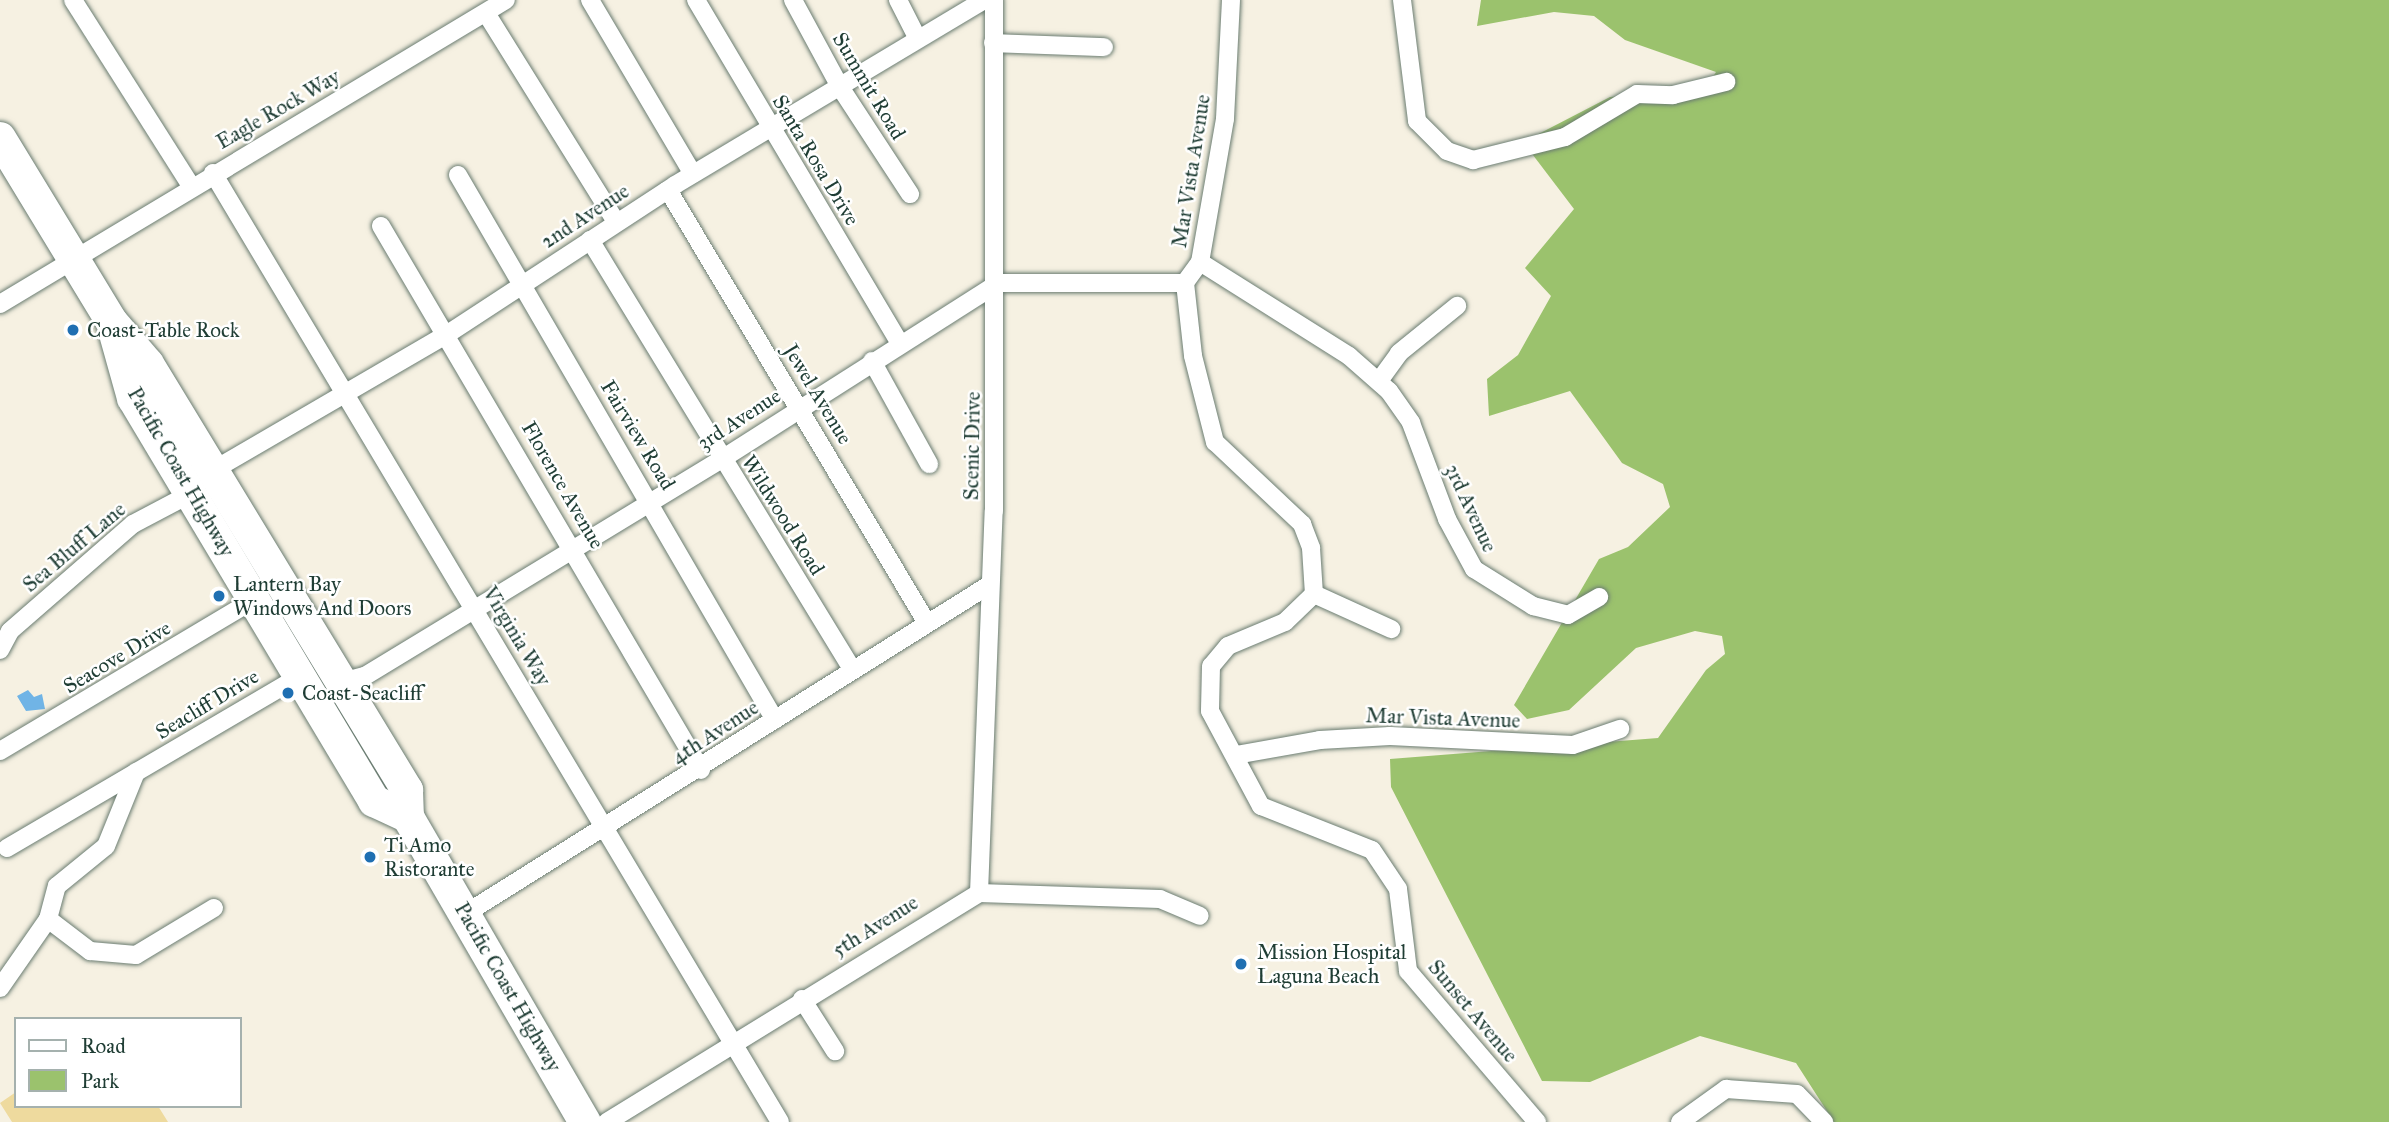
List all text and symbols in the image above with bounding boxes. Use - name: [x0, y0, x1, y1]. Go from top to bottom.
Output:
- street label: Summit Road: [827, 28, 911, 144]
- street label: Eagle Rock Way: [212, 63, 344, 155]
- street label: Santa Rosa Drive: [767, 90, 865, 230]
- street label: Mar Vista Avenue: [1166, 93, 1216, 249]
- street label: 2nd Avenue: [536, 178, 634, 254]
- place label: Coast-Table Rock: [87, 317, 240, 343]
- marker: Coast-Table Rock: [65, 322, 81, 338]
- street label: Jewel Avenue: [778, 339, 858, 449]
- street label: Fairview Road: [595, 376, 681, 494]
- street label: Pacific Coast Highway: [122, 383, 240, 561]
- street label: 3rd Avenue: [693, 383, 785, 455]
- street label: Scenic Drive: [958, 391, 986, 501]
- street label: Florence Avenue: [516, 417, 610, 553]
- street label: Wildwood Road: [736, 450, 830, 580]
- street label: 3rd Avenue: [1440, 460, 1502, 556]
- street label: Sea Bluff Lane: [17, 497, 131, 597]
- place label: Lantern Bay Windows And Doors: [233, 571, 411, 621]
- street label: Virginia Way: [477, 582, 557, 690]
- marker: Lantern Bay Windows And Doors: [211, 588, 227, 604]
- street label: Seacove Drive: [59, 615, 175, 699]
- street label: Seacliff Drive: [151, 663, 263, 745]
- place label: Coast-Seacliff: [302, 680, 422, 706]
- marker: Coast-Seacliff: [280, 685, 296, 701]
- street label: 4th Avenue: [667, 695, 763, 769]
- street label: Mar Vista Avenue: [1365, 703, 1521, 733]
- place label: Ti Amo Ristorante: [384, 832, 475, 882]
- marker: Ti Amo Ristorante: [362, 849, 378, 865]
- street label: 5th Avenue: [827, 890, 923, 962]
- street label: Pacific Coast Highway: [449, 898, 567, 1076]
- place label: Mission Hospital Laguna Beach: [1257, 939, 1407, 989]
- marker: Mission Hospital Laguna Beach: [1231, 954, 1251, 974]
- street label: Sunset Avenue: [1423, 955, 1523, 1067]
- legend: [14, 1017, 242, 1108]
- text: Road: [81, 1033, 126, 1059]
- text: Park: [81, 1068, 119, 1094]

